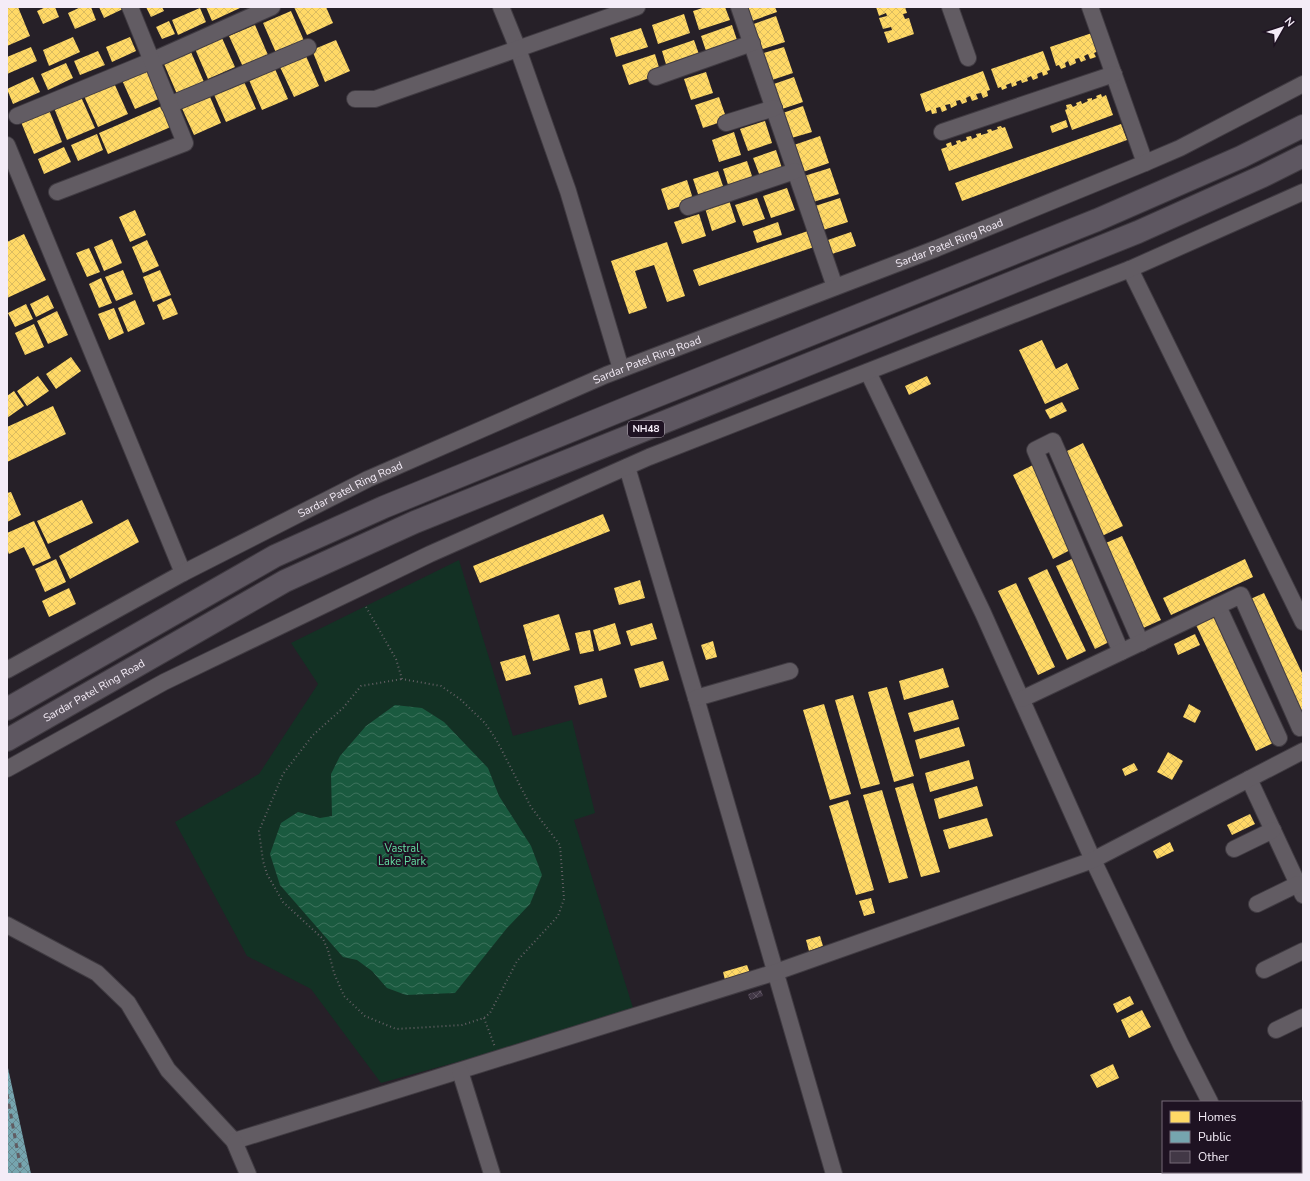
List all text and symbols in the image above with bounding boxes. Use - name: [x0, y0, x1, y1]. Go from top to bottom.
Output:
- north arrow: [1262, 8, 1302, 48]
- text: N: [1281, 14, 1298, 30]
- street label: Sardar Patel Ring Road: [893, 214, 1005, 271]
- street label: Sardar Patel Ring Road: [590, 332, 703, 387]
- road number: NH48: [628, 421, 664, 437]
- street label: Sardar Patel Ring Road: [295, 457, 405, 521]
- street label: Sardar Patel Ring Road: [40, 655, 147, 725]
- park label: Vastral Lake Park: [378, 841, 426, 869]
- legend: [1162, 1101, 1302, 1173]
- text: Homes: [1198, 1109, 1236, 1125]
- text: Public: [1198, 1129, 1232, 1145]
- text: Other: [1198, 1149, 1230, 1165]

